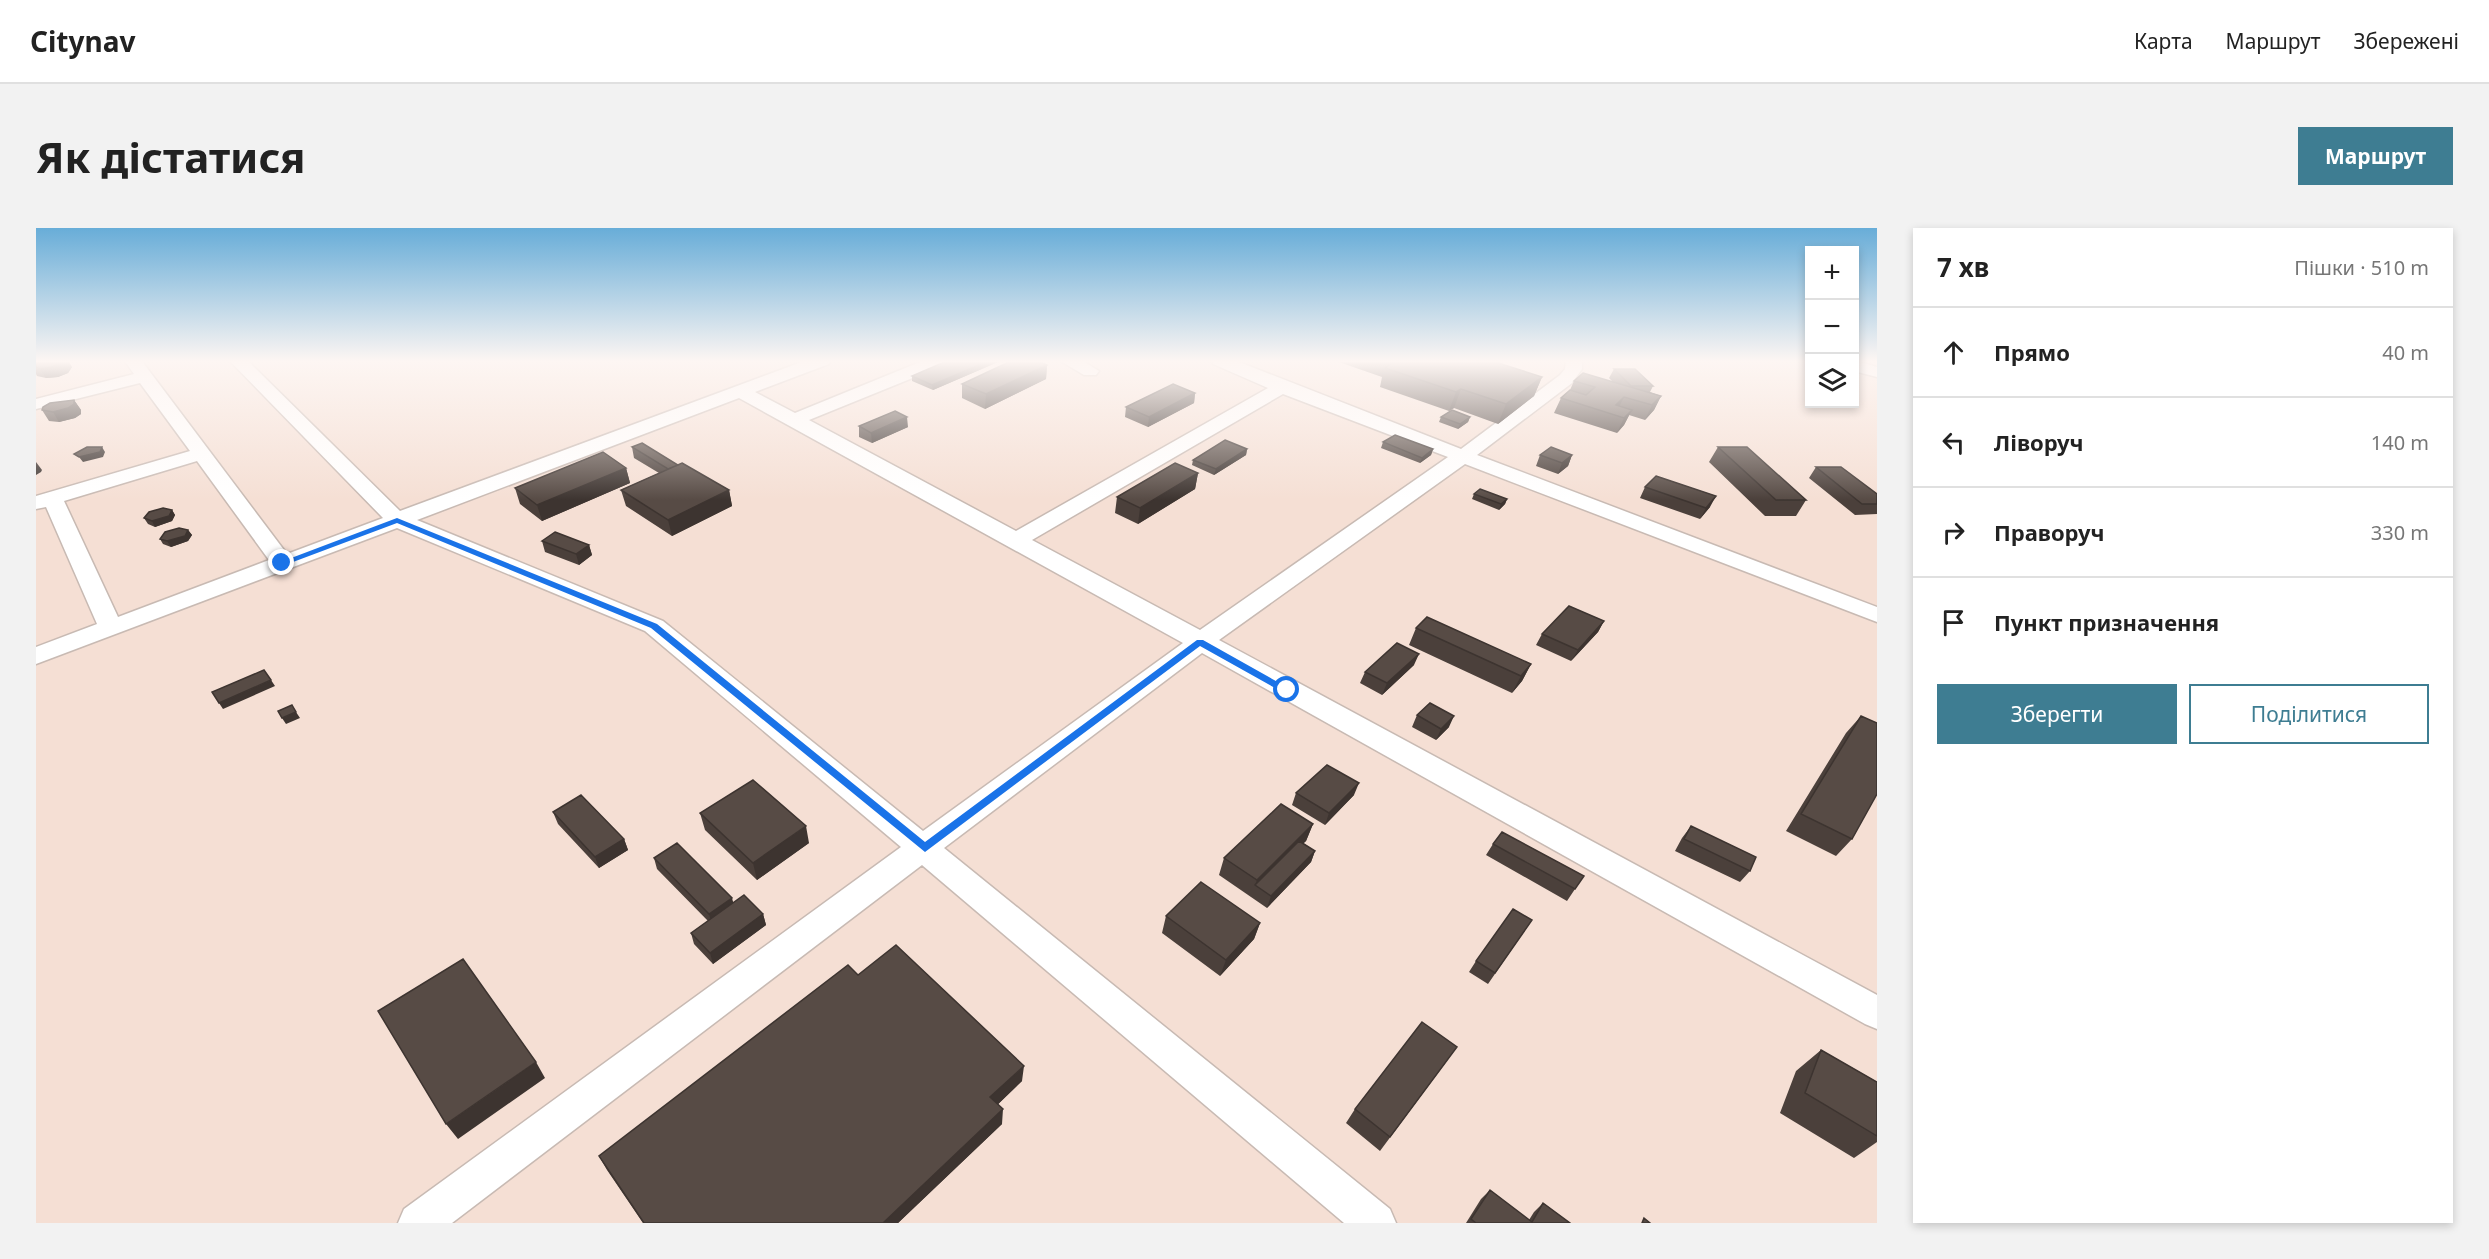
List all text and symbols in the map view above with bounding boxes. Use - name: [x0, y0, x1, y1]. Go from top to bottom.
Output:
- text: Citynav: [30, 22, 135, 60]
- text: Карта: [2134, 27, 2193, 55]
- text: Маршрут: [2226, 27, 2320, 55]
- text: Збережені: [2353, 27, 2459, 55]
- button: Маршрут: [2298, 127, 2453, 185]
- text: Як дістатися: [36, 128, 305, 185]
- map controls: [1805, 246, 1859, 408]
- button: +: [1805, 246, 1859, 300]
- text: 7 хв: [1937, 249, 1989, 285]
- text: Пішки · 510 m: [2294, 254, 2429, 281]
- button: −: [1805, 300, 1859, 354]
- icon: ahead: [1937, 336, 1970, 369]
- text: Прямо: [1994, 337, 2070, 367]
- text: 40 m: [2382, 339, 2429, 366]
- button: layers: [1805, 354, 1859, 408]
- icon: left: [1937, 426, 1970, 459]
- text: Ліворуч: [1994, 427, 2084, 457]
- text: 140 m: [2371, 429, 2429, 456]
- icon: right: [1937, 516, 1970, 549]
- text: Праворуч: [1994, 517, 2105, 547]
- text: 330 m: [2371, 519, 2429, 546]
- route end: [268, 549, 294, 575]
- icon: arrive: [1937, 606, 1970, 639]
- text: Пункт призначення: [1994, 607, 2219, 637]
- route start: [1273, 676, 1299, 702]
- button: Зберегти: [1937, 684, 2177, 744]
- button: Поділитися: [2189, 684, 2429, 744]

